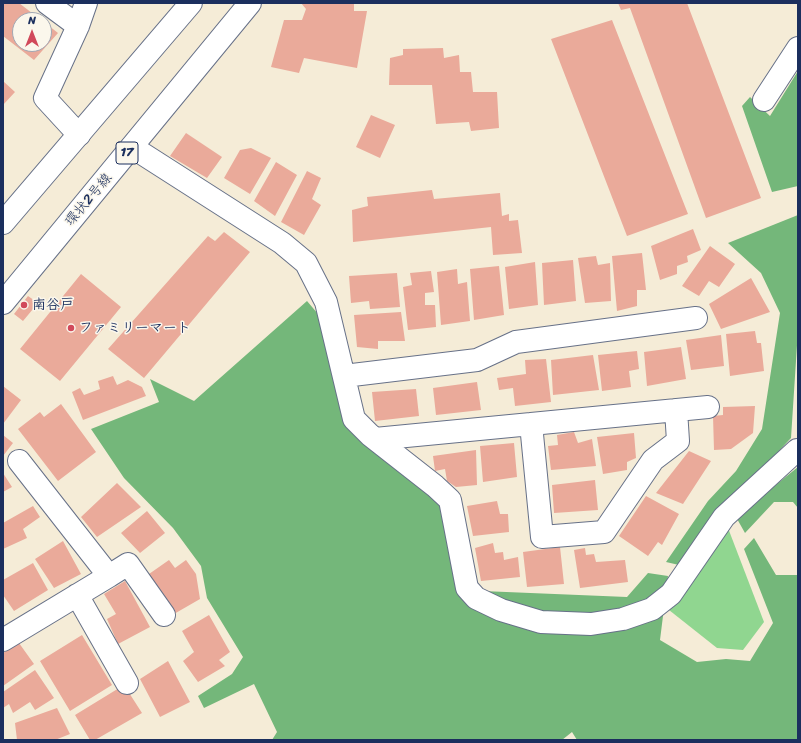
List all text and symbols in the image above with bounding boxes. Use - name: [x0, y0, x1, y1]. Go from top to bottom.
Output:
- text: N: [28, 11, 36, 30]
- north arrow: [12, 12, 52, 52]
- road number: 17: [116, 142, 138, 164]
- street label: 環状2号線: [62, 170, 116, 230]
- place label: 南谷戸: [32, 297, 74, 313]
- marker: 南谷戸: [19, 300, 29, 310]
- place label: ファミリーマート: [79, 320, 191, 336]
- marker: ファミリーマート: [66, 323, 76, 333]

